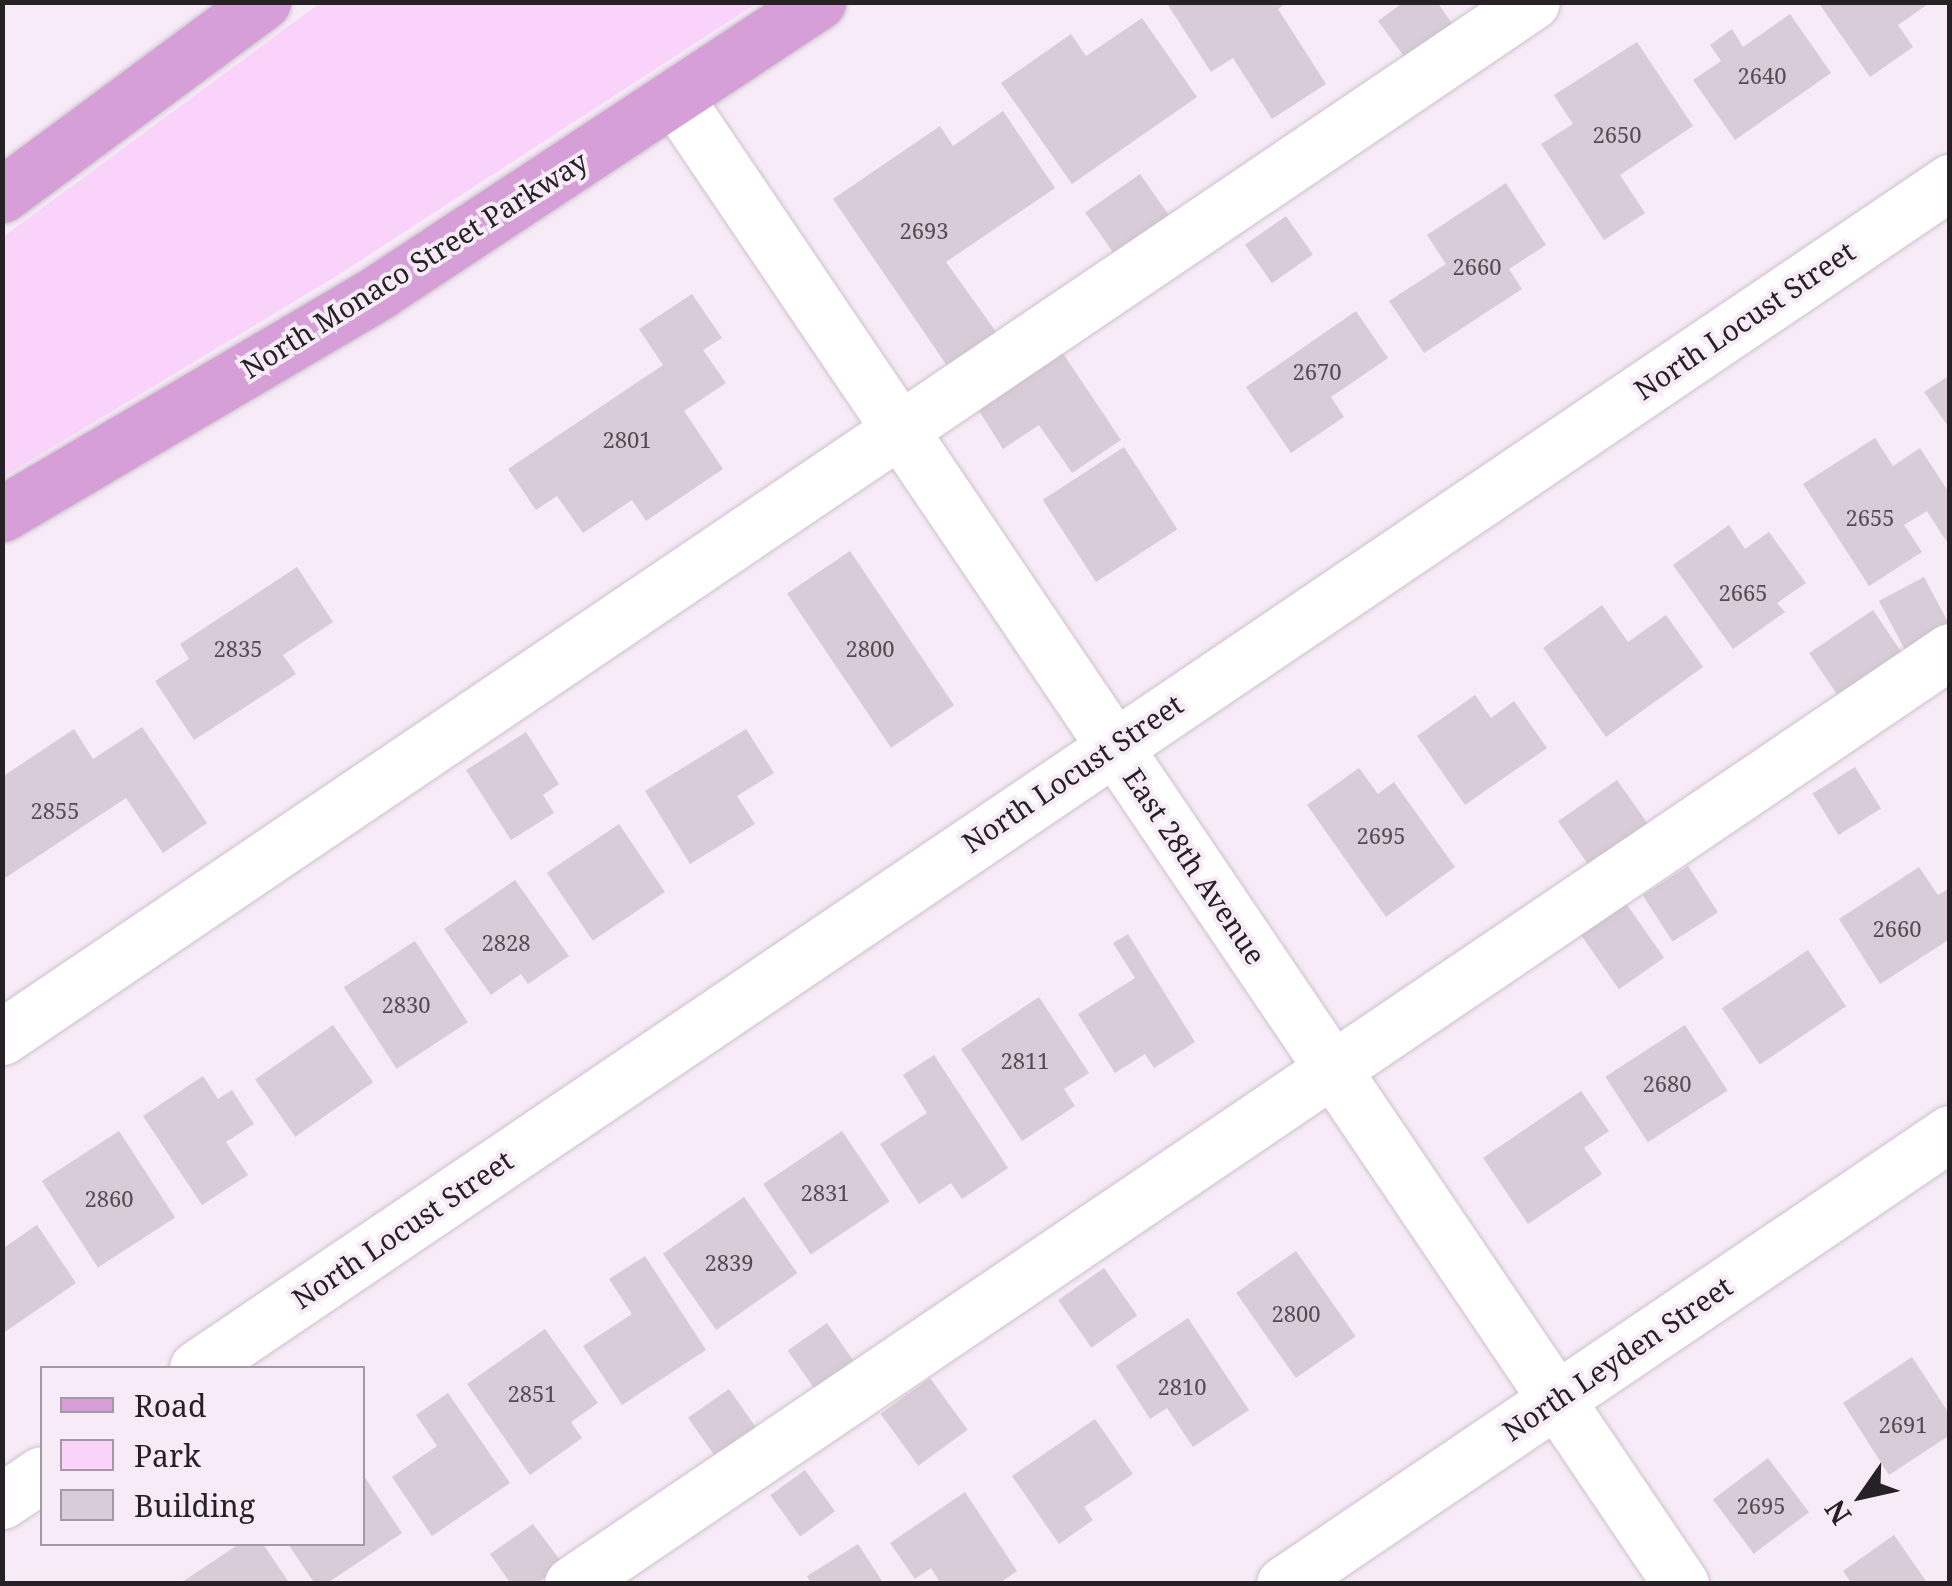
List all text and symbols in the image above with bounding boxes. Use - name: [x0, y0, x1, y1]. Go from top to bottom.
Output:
- house number: 2640: [1737, 63, 1787, 89]
- house number: 2650: [1592, 122, 1642, 148]
- street label: North Monaco Street Parkway: [235, 143, 593, 385]
- house number: 2693: [899, 218, 949, 244]
- street label: North Locust Street: [1627, 234, 1861, 406]
- house number: 2660: [1452, 254, 1502, 280]
- house number: 2670: [1292, 359, 1342, 385]
- house number: 2801: [602, 427, 652, 453]
- house number: 2655: [1845, 505, 1895, 531]
- house number: 2665: [1718, 580, 1768, 606]
- house number: 2835: [213, 636, 263, 662]
- house number: 2800: [845, 636, 895, 662]
- street label: North Locust Street: [955, 687, 1189, 859]
- street label: East 28th Avenue: [1117, 762, 1273, 970]
- house number: 2855: [30, 798, 80, 824]
- house number: 2695: [1356, 823, 1406, 849]
- house number: 2660: [1872, 916, 1922, 942]
- house number: 2828: [481, 930, 531, 956]
- house number: 2830: [381, 992, 431, 1018]
- house number: 2811: [1000, 1048, 1050, 1074]
- house number: 2680: [1642, 1071, 1692, 1097]
- street label: North Locust Street: [285, 1143, 519, 1315]
- house number: 2831: [800, 1180, 850, 1206]
- house number: 2860: [84, 1186, 134, 1212]
- house number: 2839: [704, 1250, 754, 1276]
- street label: North Leyden Street: [1496, 1269, 1738, 1447]
- house number: 2800: [1271, 1301, 1321, 1327]
- legend: [40, 1366, 365, 1546]
- house number: 2810: [1157, 1374, 1207, 1400]
- house number: 2851: [507, 1381, 557, 1407]
- text: Road: [134, 1385, 206, 1426]
- house number: 2691: [1878, 1412, 1928, 1438]
- text: Park: [134, 1435, 201, 1476]
- north arrow: [1812, 1446, 1912, 1546]
- text: Building: [134, 1485, 255, 1526]
- house number: 2695: [1736, 1493, 1786, 1519]
- text: N: [1815, 1493, 1859, 1533]

